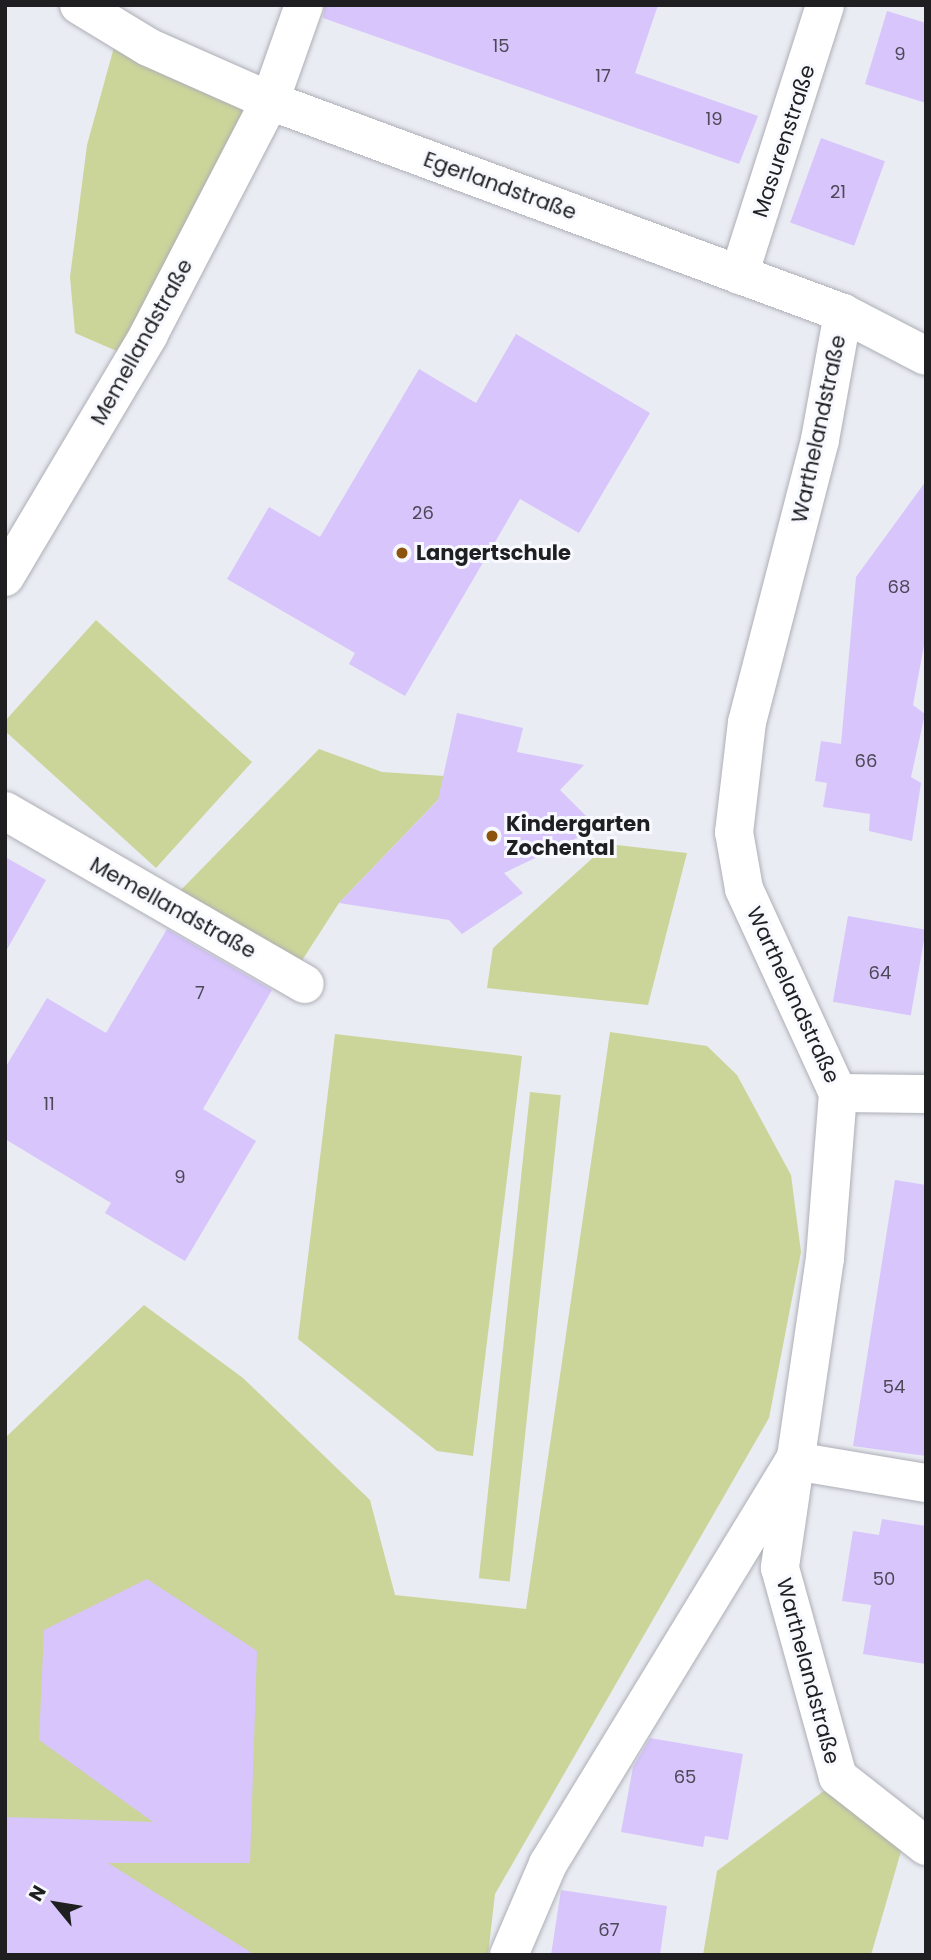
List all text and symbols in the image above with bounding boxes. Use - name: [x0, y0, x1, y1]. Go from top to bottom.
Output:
- house number: 15: [492, 35, 510, 57]
- house number: 9: [894, 43, 906, 65]
- street label: Masurenstraße: [747, 62, 821, 220]
- house number: 17: [595, 65, 611, 87]
- house number: 19: [705, 108, 723, 130]
- street label: Egerlandstraße: [420, 147, 580, 225]
- house number: 21: [830, 181, 846, 203]
- street label: Memellandstraße: [86, 255, 198, 429]
- street label: Warthelandstraße: [787, 333, 851, 525]
- house number: 26: [412, 502, 434, 524]
- place label: Langertschule: [416, 540, 571, 566]
- marker: Langertschule: [394, 545, 410, 561]
- house number: 68: [888, 576, 910, 598]
- house number: 66: [855, 750, 877, 772]
- place label: Kindergarten Zochental: [506, 811, 650, 861]
- marker: Kindergarten Zochental: [484, 828, 500, 844]
- street label: Memellandstraße: [86, 852, 260, 964]
- street label: Warthelandstraße: [741, 903, 845, 1087]
- house number: 64: [869, 962, 891, 984]
- house number: 7: [195, 982, 205, 1004]
- house number: 11: [43, 1093, 55, 1115]
- house number: 9: [174, 1166, 186, 1188]
- house number: 54: [883, 1376, 905, 1398]
- house number: 50: [873, 1568, 895, 1590]
- street label: Warthelandstraße: [771, 1575, 845, 1767]
- house number: 65: [674, 1766, 696, 1788]
- north arrow: [21, 1869, 91, 1939]
- text: N: [22, 1880, 53, 1906]
- house number: 67: [598, 1919, 620, 1941]

